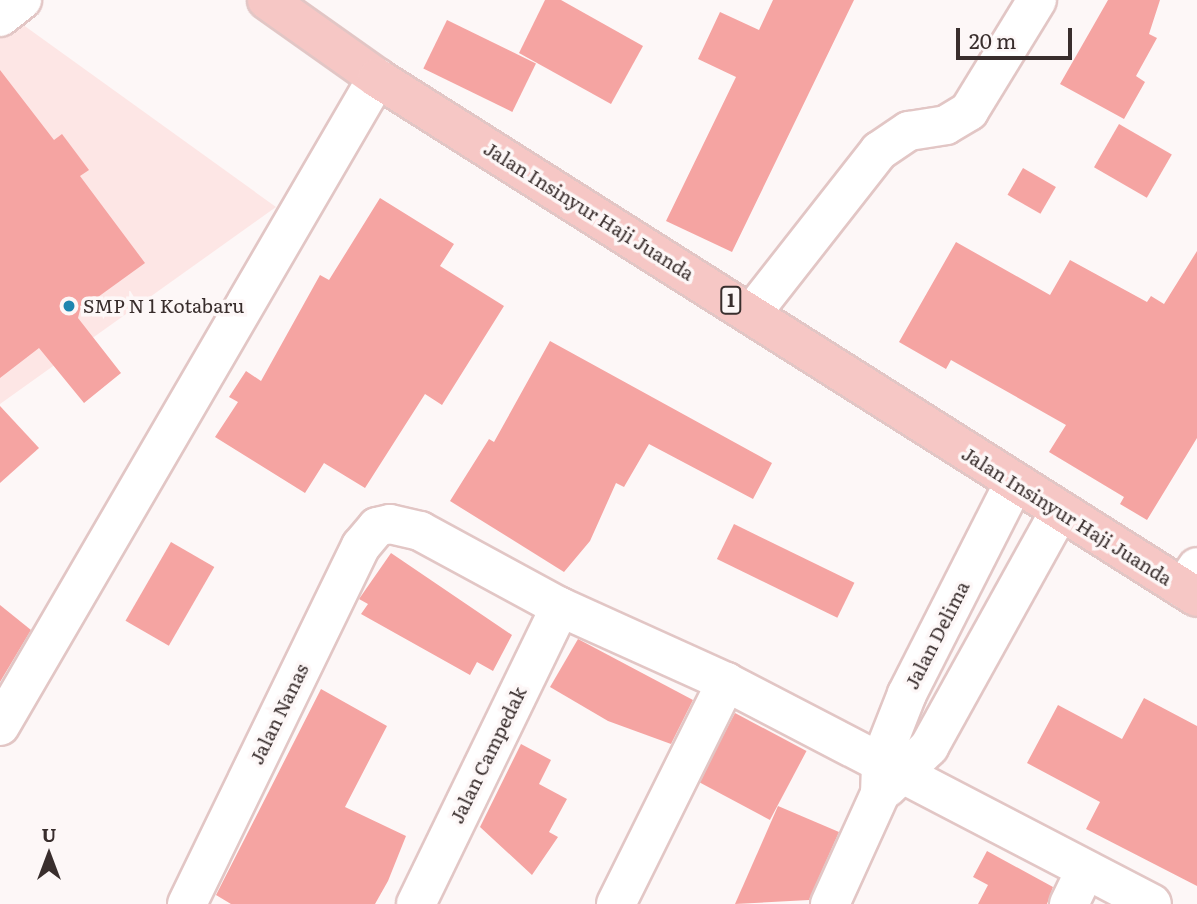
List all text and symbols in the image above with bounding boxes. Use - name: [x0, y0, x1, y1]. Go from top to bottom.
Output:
- scale bar: [959, 14, 1074, 58]
- text: 20 m: [969, 24, 1016, 55]
- street label: Jalan Insinyur Haji Juanda: [480, 137, 698, 285]
- road number: 1: [719, 286, 743, 314]
- place label: SMP N 1 Kotabaru: [83, 295, 244, 317]
- marker: SMP N 1 Kotabaru: [61, 298, 77, 314]
- street label: Jalan Insinyur Haji Juanda: [958, 442, 1176, 590]
- street label: Jalan Delima: [900, 577, 974, 693]
- street label: Jalan Nanas: [245, 660, 313, 768]
- street label: Jalan Campedak: [445, 683, 531, 827]
- north arrow: [14, 820, 84, 890]
- text: U: [42, 820, 56, 848]

